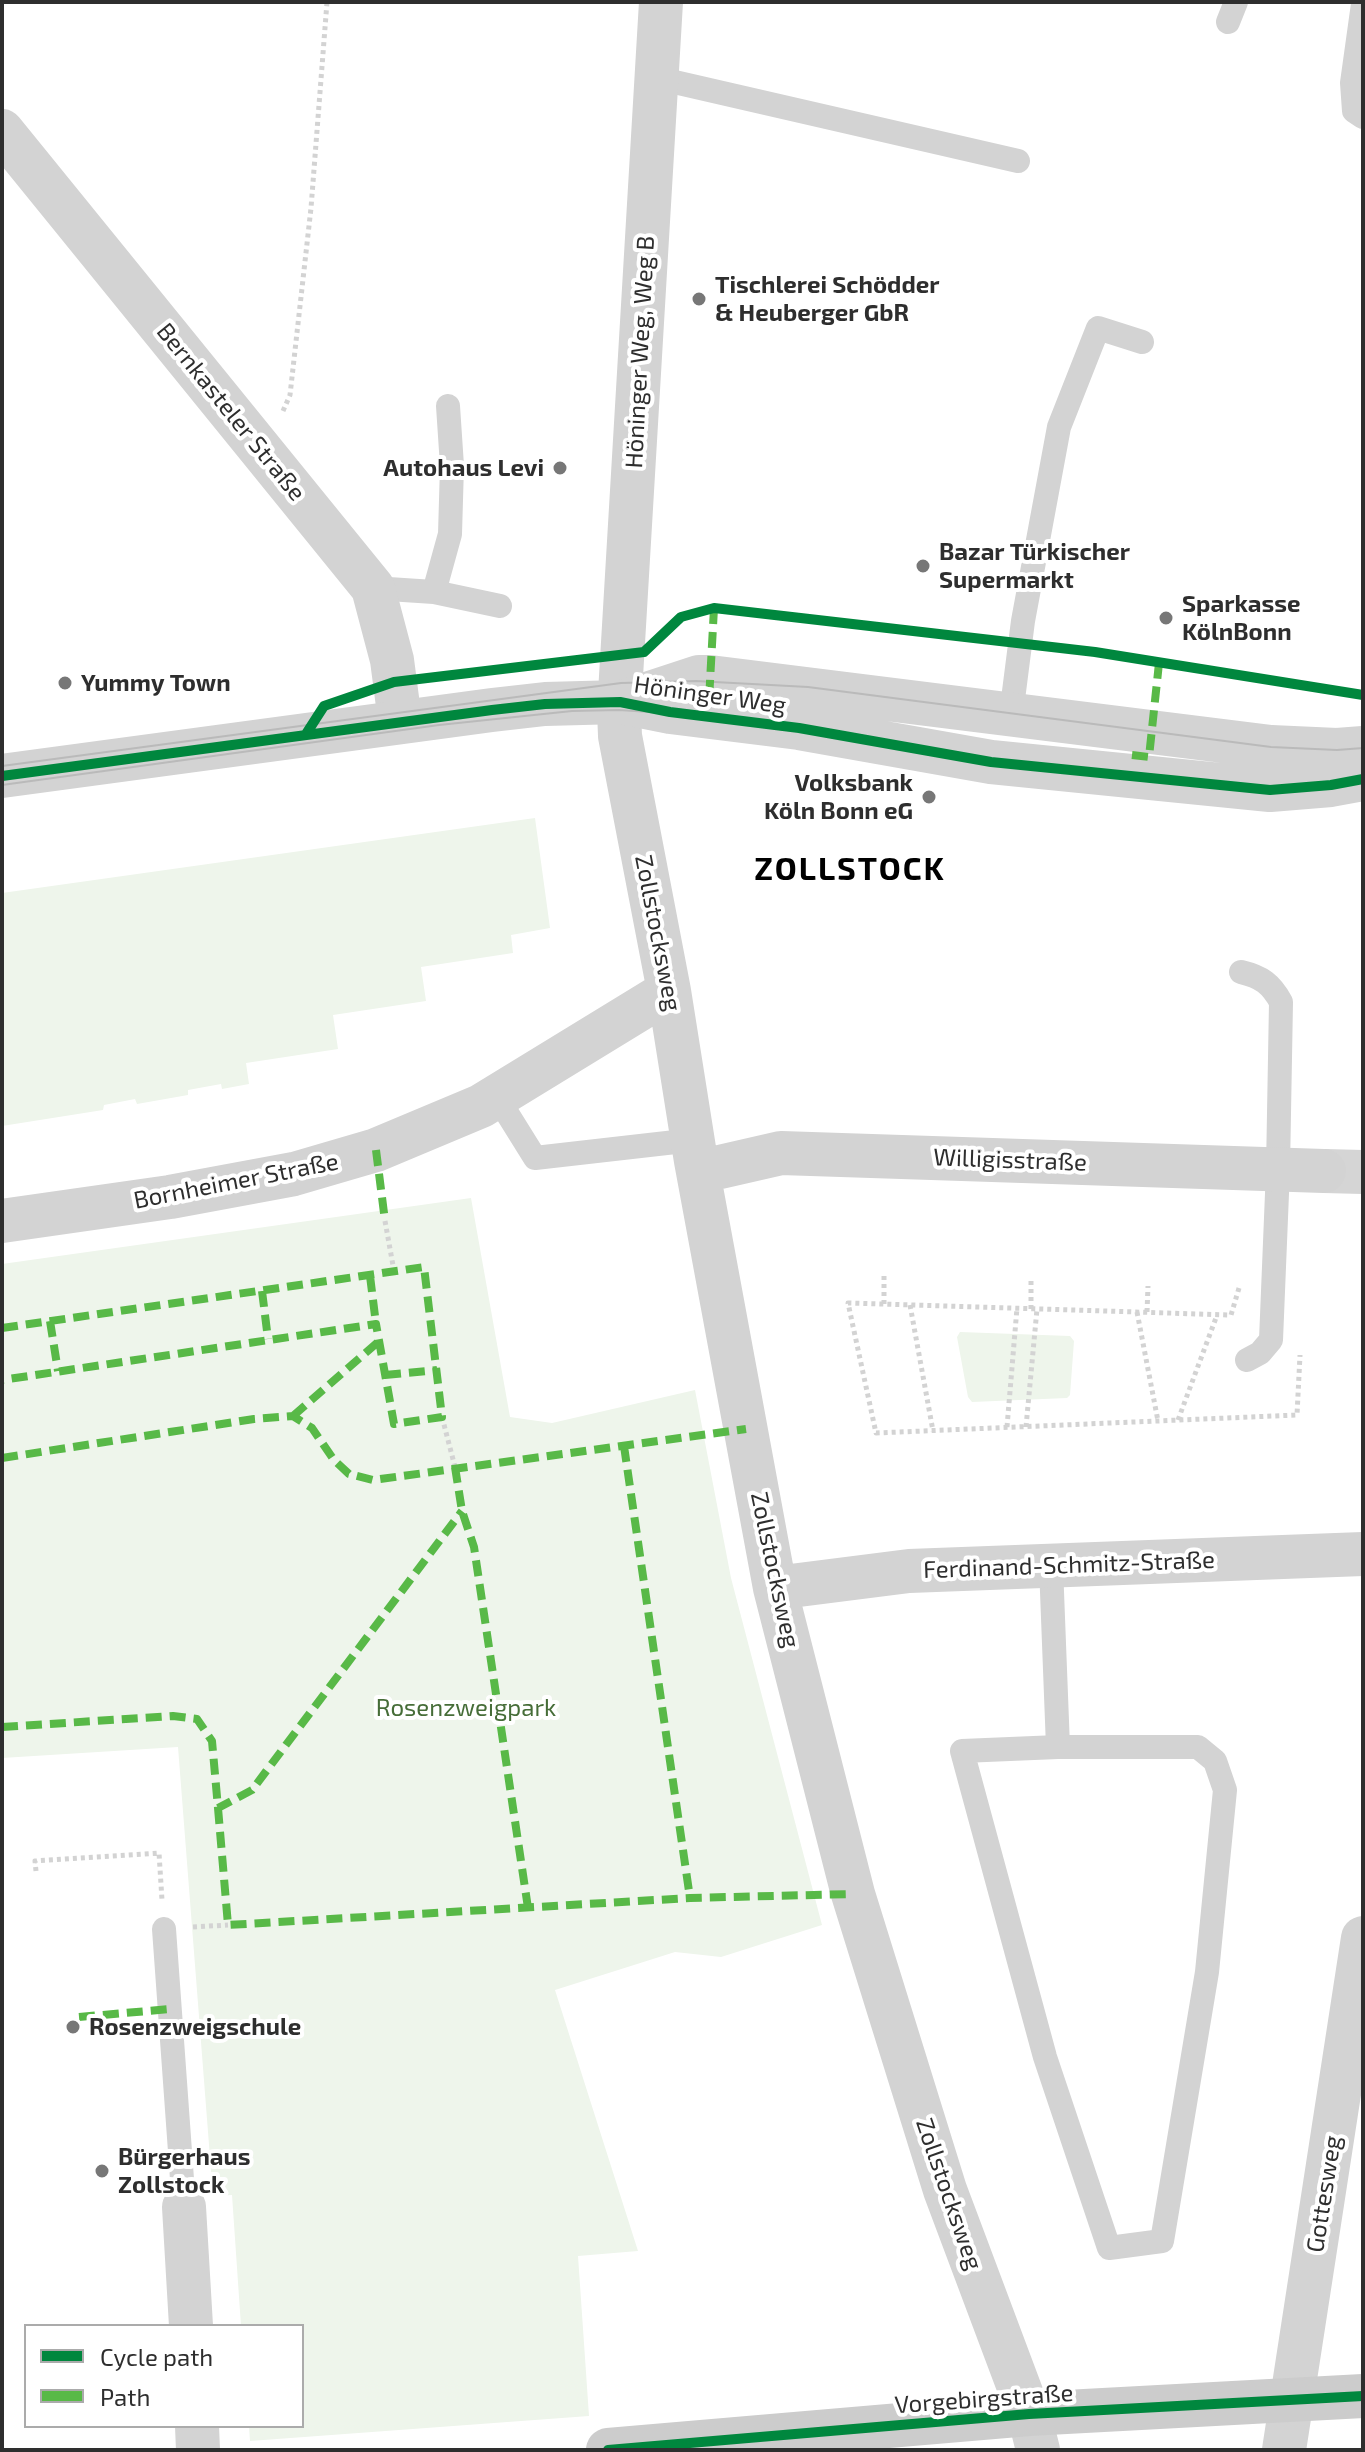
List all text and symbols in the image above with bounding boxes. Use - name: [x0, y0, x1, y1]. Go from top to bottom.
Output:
- street label: Höninger Weg, Weg B: [620, 235, 660, 469]
- place label: Tischlerei Schödder & Heuberger GbR: [715, 271, 940, 327]
- marker: Tischlerei Schödder & Heuberger GbR: [690, 290, 708, 308]
- street label: Bernkasteler Straße: [150, 317, 312, 507]
- place label: Autohaus Levi: [383, 454, 544, 482]
- marker: Autohaus Levi: [551, 459, 569, 477]
- place label: Bazar Türkischer Supermarkt: [939, 538, 1130, 594]
- marker: Bazar Türkischer Supermarkt: [914, 557, 932, 575]
- place label: Sparkasse KölnBonn: [1182, 590, 1301, 646]
- marker: Sparkasse KölnBonn: [1157, 609, 1175, 627]
- place label: Yummy Town: [81, 669, 231, 697]
- street label: Höninger Weg: [632, 670, 788, 720]
- marker: Yummy Town: [56, 674, 74, 692]
- place label: Volksbank Köln Bonn eG: [764, 769, 913, 825]
- marker: Volksbank Köln Bonn eG: [920, 788, 938, 806]
- district label: ZOLLSTOCK: [754, 850, 946, 888]
- street label: Zollstocksweg: [629, 852, 687, 1014]
- street label: Willigisstraße: [933, 1143, 1087, 1177]
- street label: Bornheimer Straße: [131, 1147, 341, 1215]
- street label: Zollstocksweg: [744, 1489, 806, 1651]
- street label: Ferdinand-Schmitz-Straße: [923, 1546, 1215, 1584]
- park label: Rosenzweigpark: [376, 1694, 556, 1722]
- place label: Rosenzweigschule: [89, 2013, 301, 2041]
- marker: Rosenzweigschule: [64, 2018, 82, 2036]
- street label: Zollstocksweg: [910, 2114, 988, 2274]
- street label: Gottesweg: [1301, 2133, 1347, 2255]
- place label: Bürgerhaus Zollstock: [118, 2143, 250, 2199]
- marker: Bürgerhaus Zollstock: [93, 2162, 111, 2180]
- legend: [24, 2324, 304, 2428]
- text: Cycle path: [100, 2342, 213, 2371]
- street label: Vorgebirgstraße: [894, 2378, 1074, 2420]
- text: Path: [100, 2382, 150, 2411]

